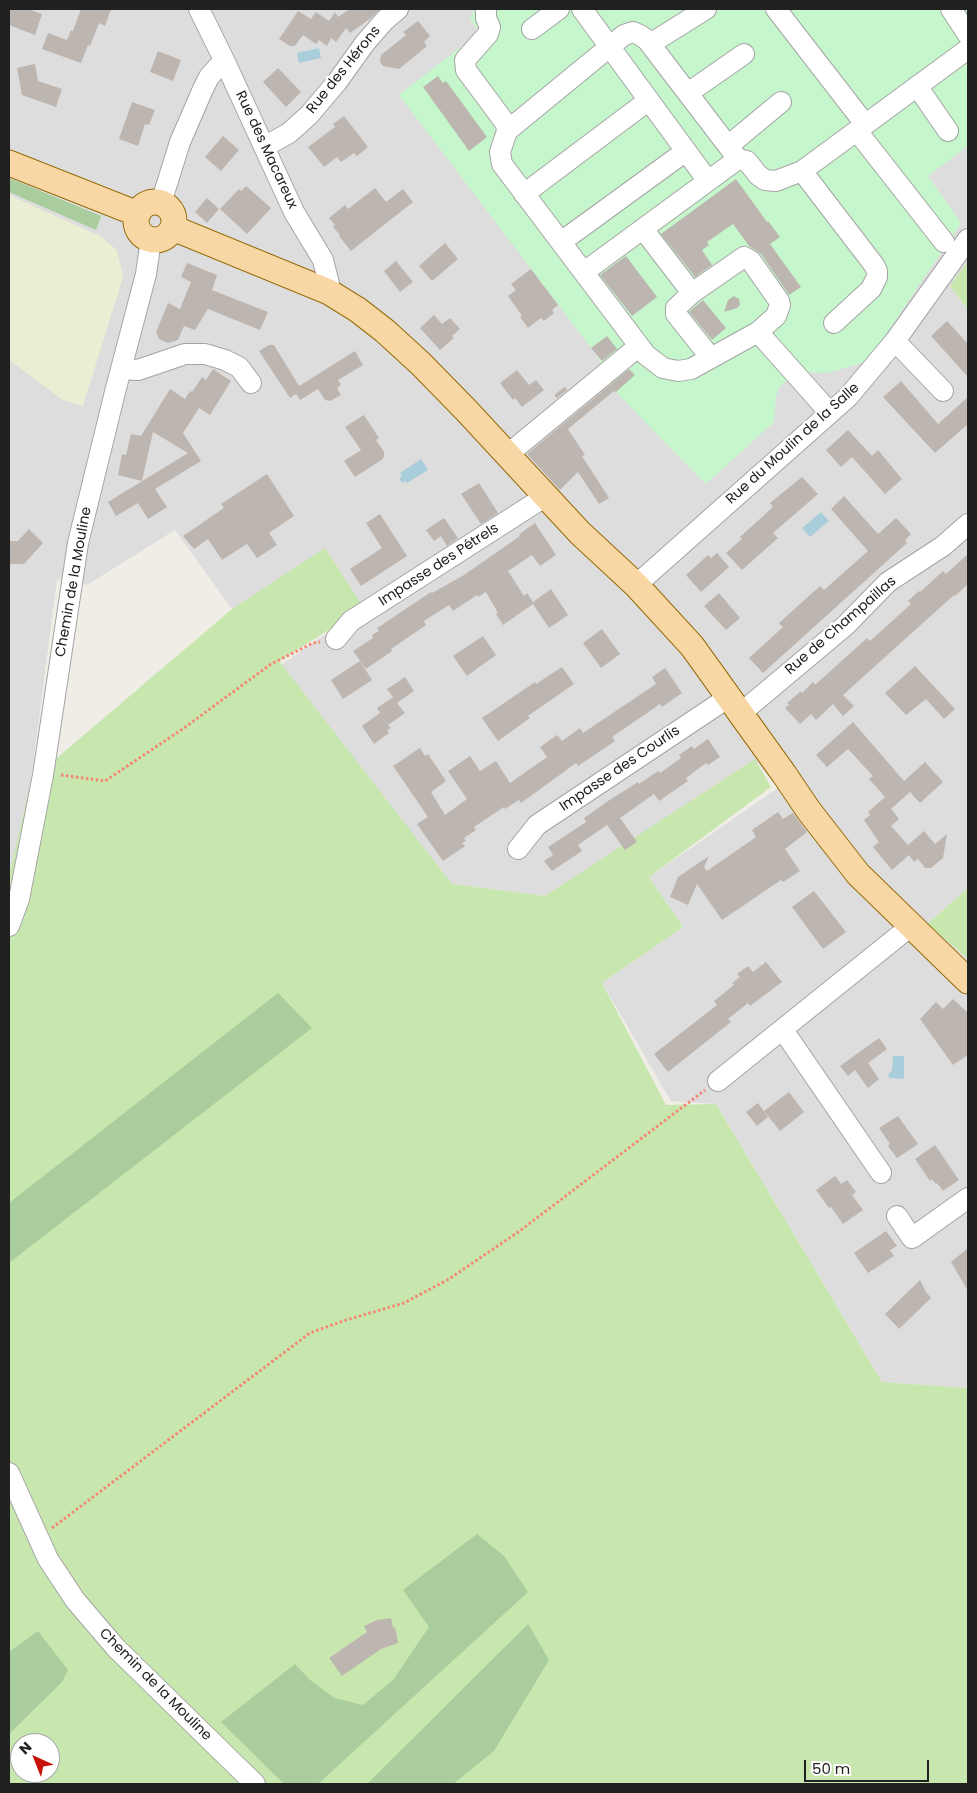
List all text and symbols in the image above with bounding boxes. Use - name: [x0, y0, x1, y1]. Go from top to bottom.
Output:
- street label: Rue des Hérons: [304, 23, 384, 117]
- street label: Rue des Macareux: [231, 88, 301, 212]
- street label: Rue du Moulin de la Salle: [723, 380, 863, 508]
- street label: Chemin de la Mouline: [53, 506, 95, 658]
- street label: Impasse des Pétrels: [376, 520, 502, 610]
- street label: Rue de Champaillas: [782, 573, 900, 679]
- street label: Impasse des Courlis: [557, 723, 683, 815]
- street label: Chemin de la Mouline: [95, 1625, 215, 1745]
- north arrow: [10, 1733, 60, 1783]
- text: N: [15, 1737, 36, 1759]
- scale bar: [807, 1750, 932, 1782]
- text: 50 m: [812, 1758, 850, 1779]

